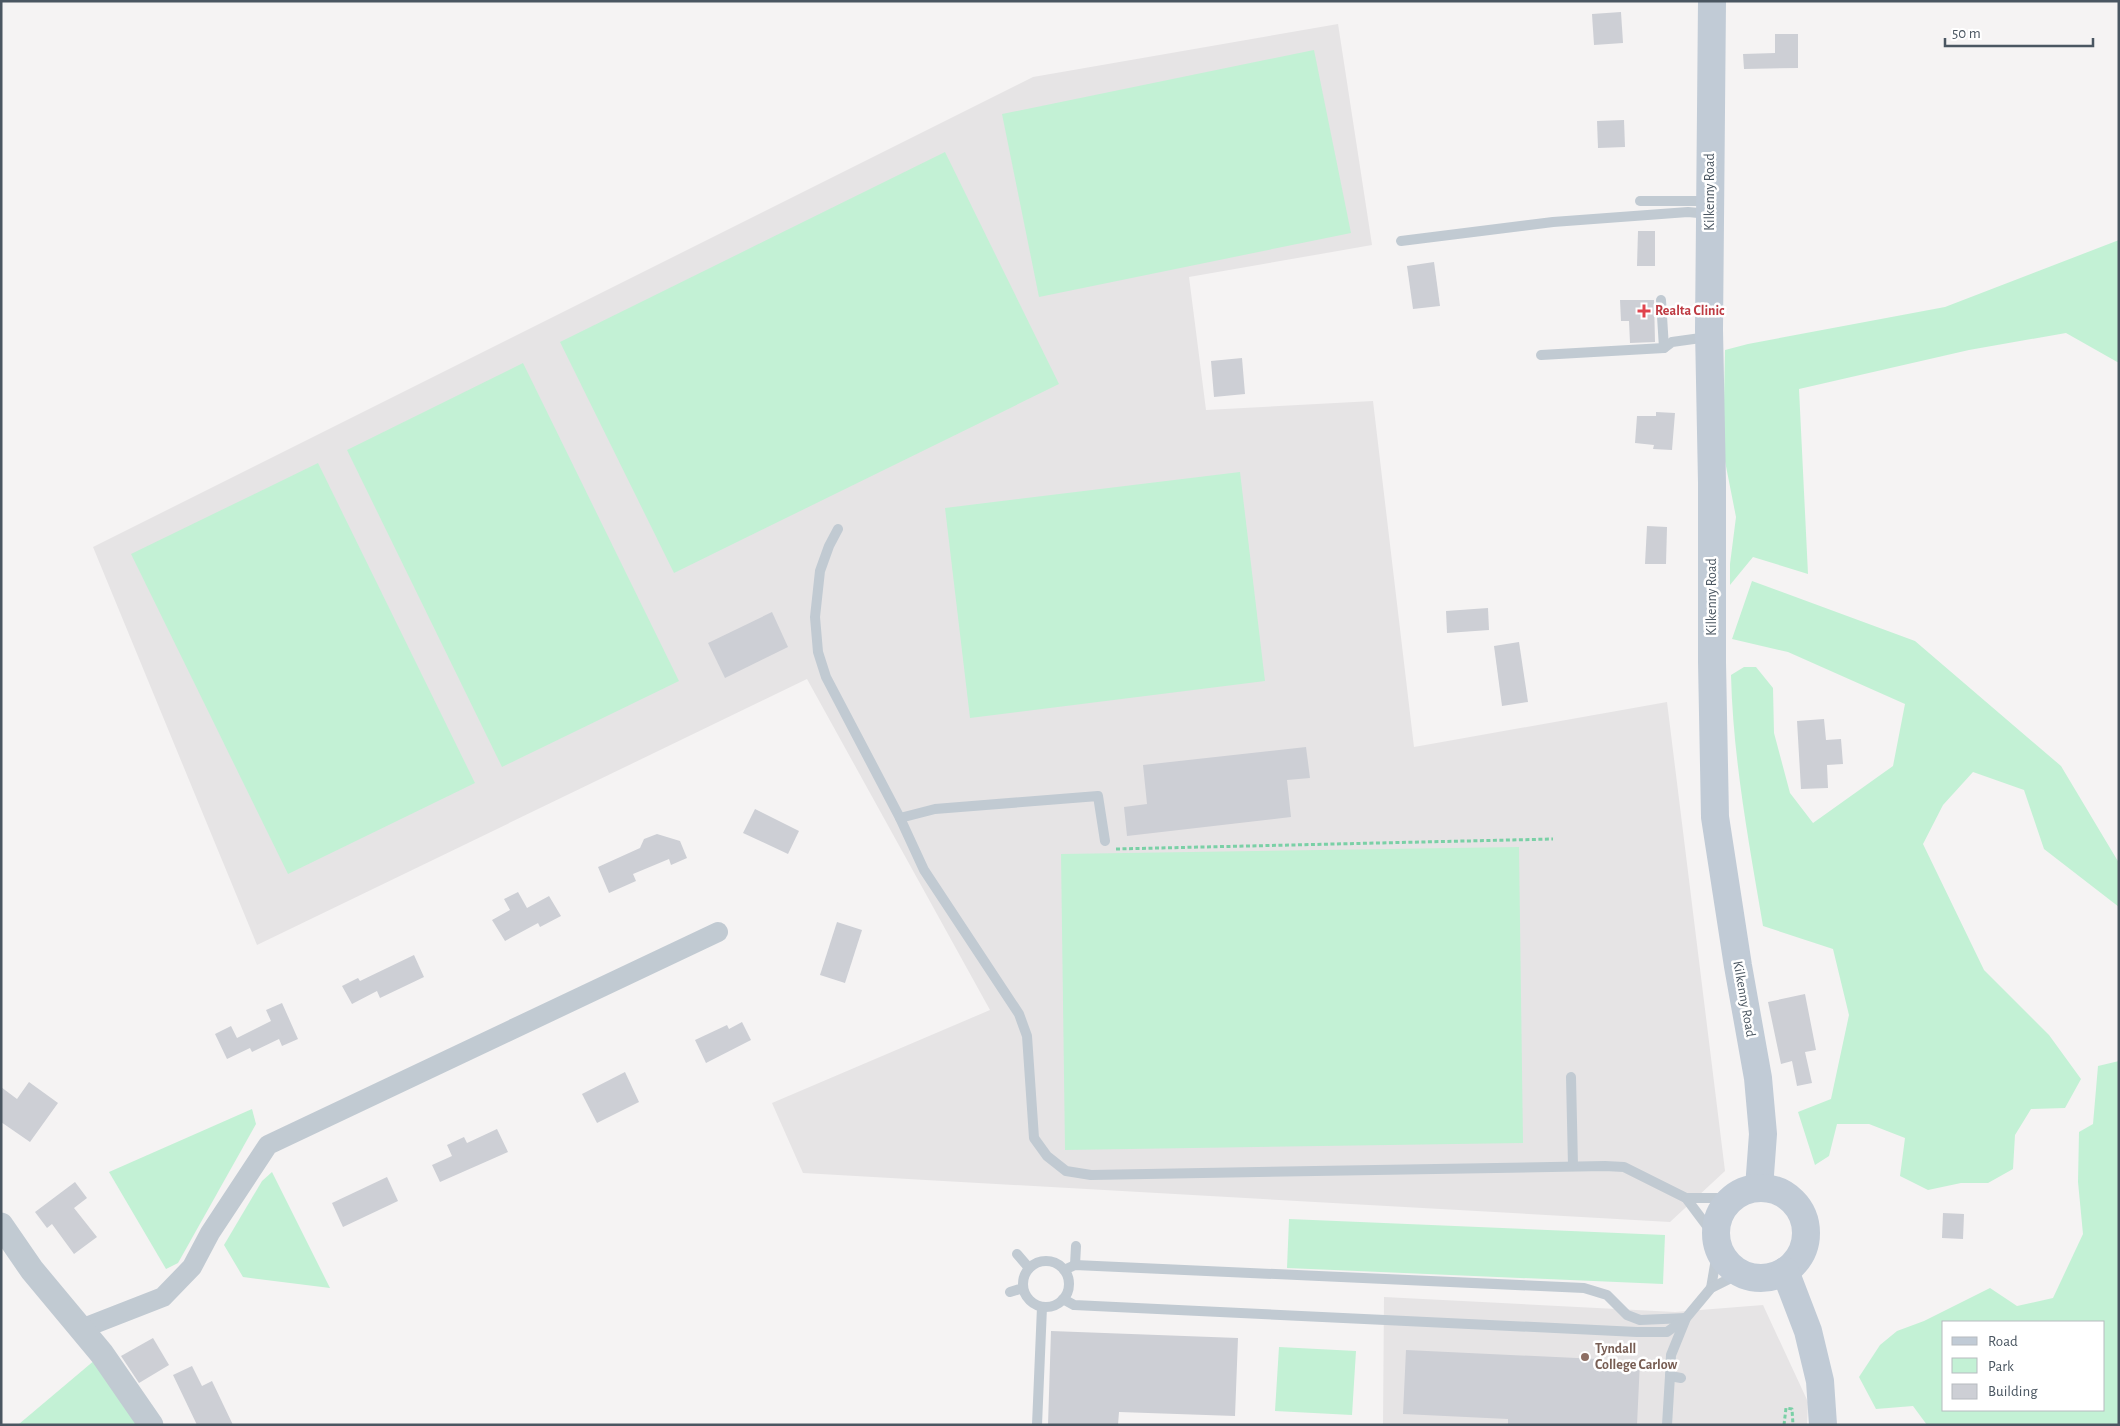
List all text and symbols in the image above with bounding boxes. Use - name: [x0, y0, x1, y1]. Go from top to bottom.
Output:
- scale bar: [1945, 15, 2092, 47]
- text: 50 m: [1952, 26, 1981, 41]
- street label: Kilkenny Road: [1703, 153, 1717, 231]
- marker: Realta Clinic: [1637, 304, 1651, 318]
- place label: Realta Clinic: [1655, 304, 1725, 318]
- street label: Kilkenny Road: [1705, 558, 1719, 636]
- street label: Kilkenny Road: [1730, 960, 1758, 1038]
- legend: [1942, 1321, 2105, 1411]
- text: Road: [1988, 1334, 2018, 1349]
- place label: Tyndall College Carlow: [1595, 1342, 1677, 1372]
- marker: Tyndall College Carlow: [1579, 1351, 1591, 1363]
- text: Park: [1988, 1359, 2014, 1374]
- text: Building: [1988, 1384, 2038, 1399]

